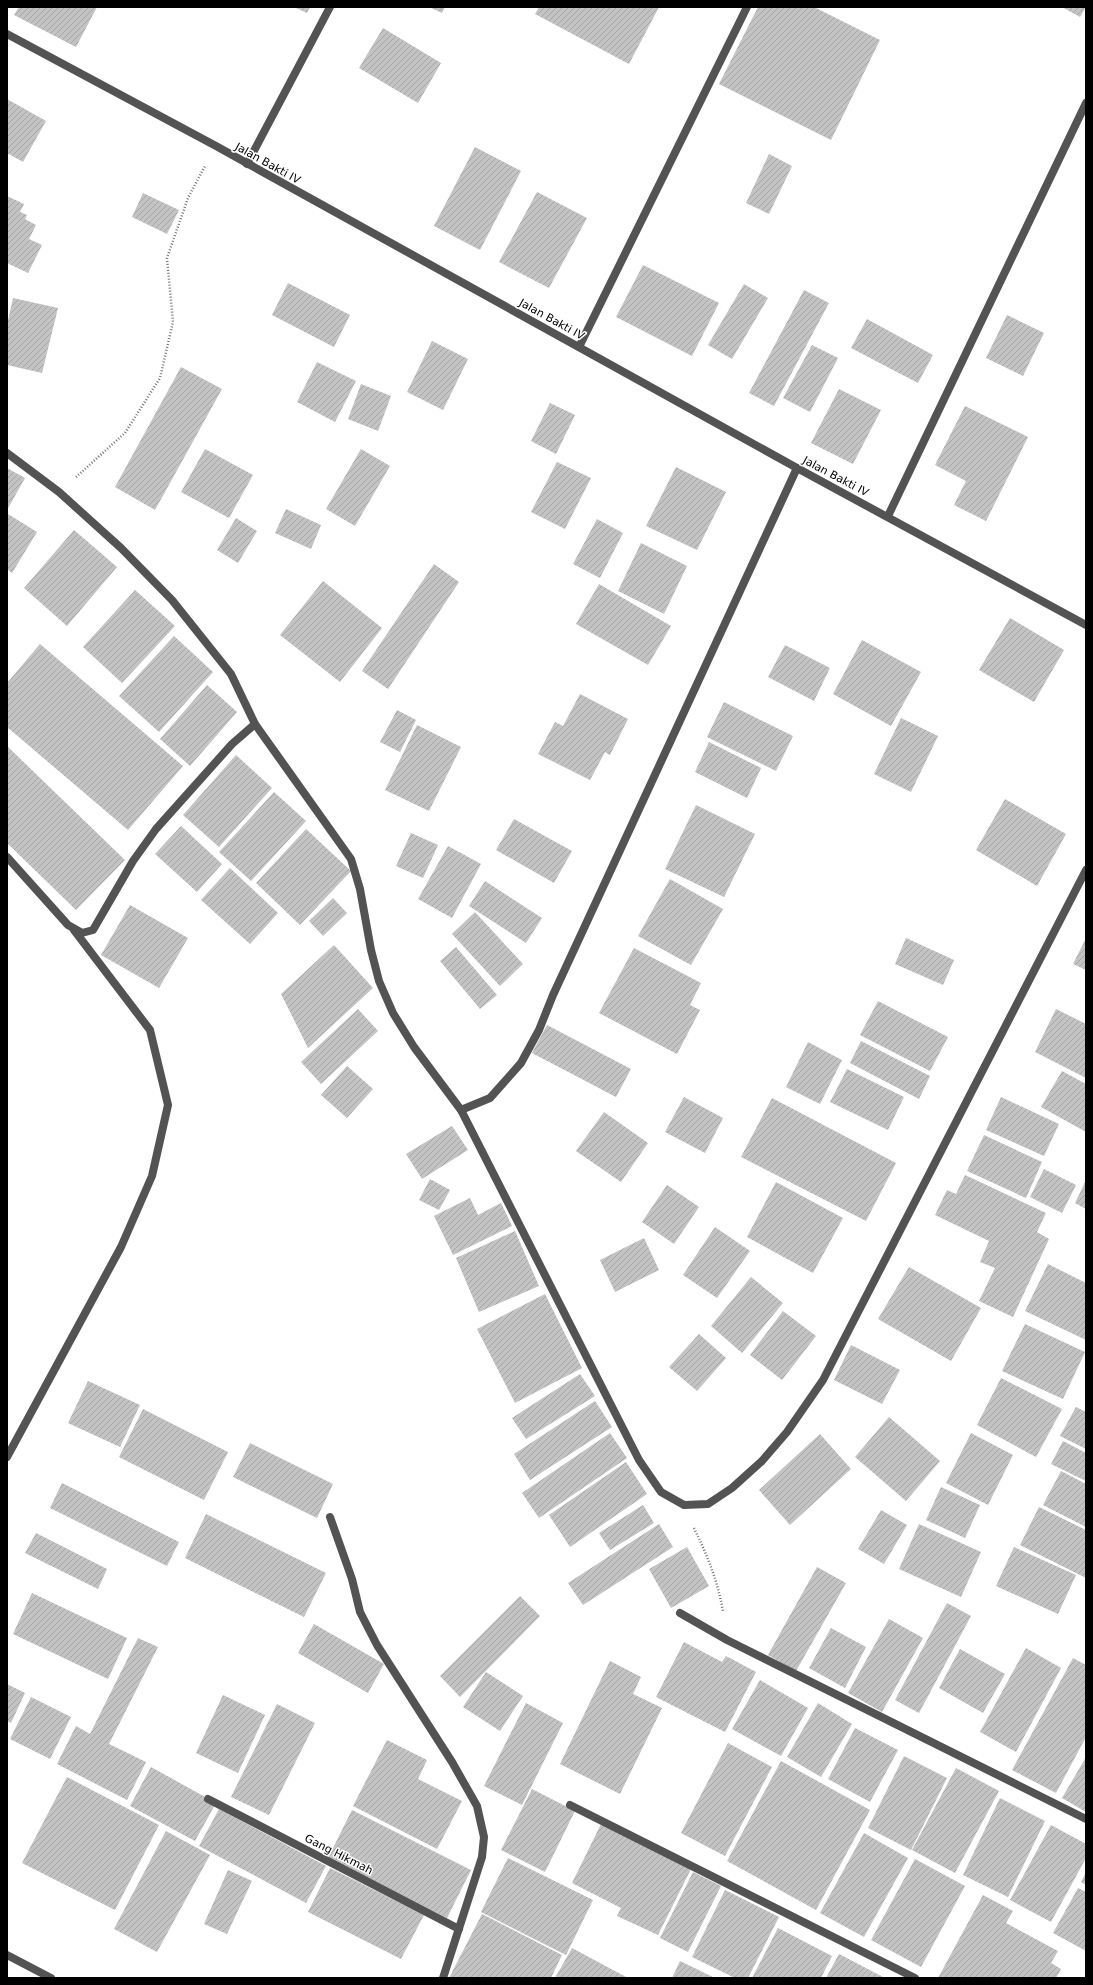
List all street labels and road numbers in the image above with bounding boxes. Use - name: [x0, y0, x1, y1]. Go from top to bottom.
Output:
- street label: Jalan Bakti IV: [232, 140, 303, 187]
- street label: Jalan Bakti IV: [516, 296, 587, 343]
- street label: Jalan Bakti IV: [800, 453, 871, 499]
- street label: Gang Hikmah: [302, 1832, 375, 1877]

